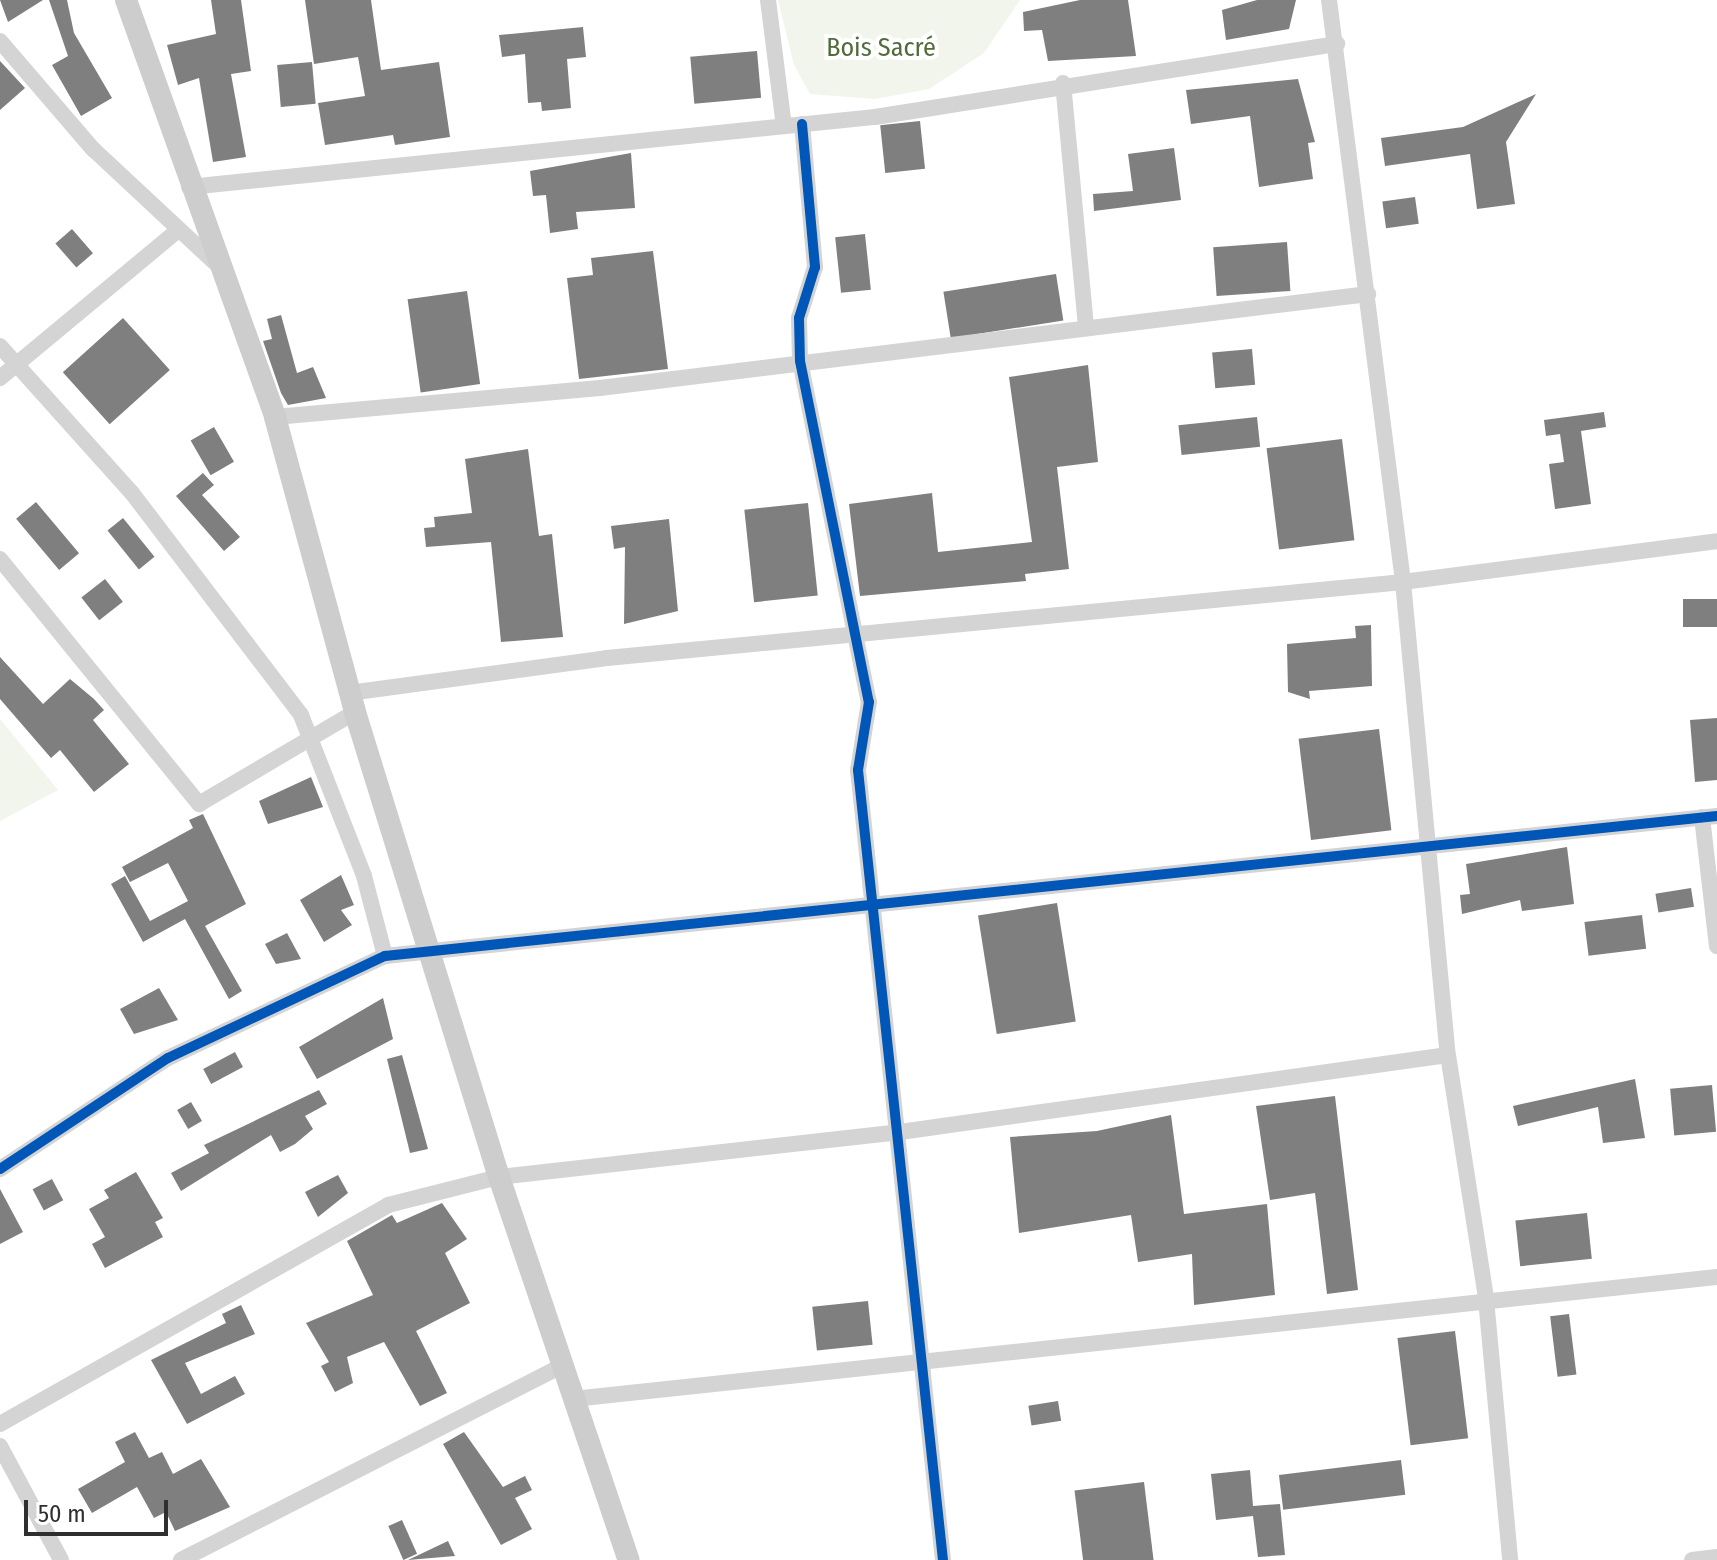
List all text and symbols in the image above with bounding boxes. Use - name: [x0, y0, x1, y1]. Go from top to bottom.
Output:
- park label: Bois Sacré: [826, 32, 936, 64]
- scale bar: [28, 1484, 172, 1534]
- text: 50 m: [38, 1500, 86, 1528]

